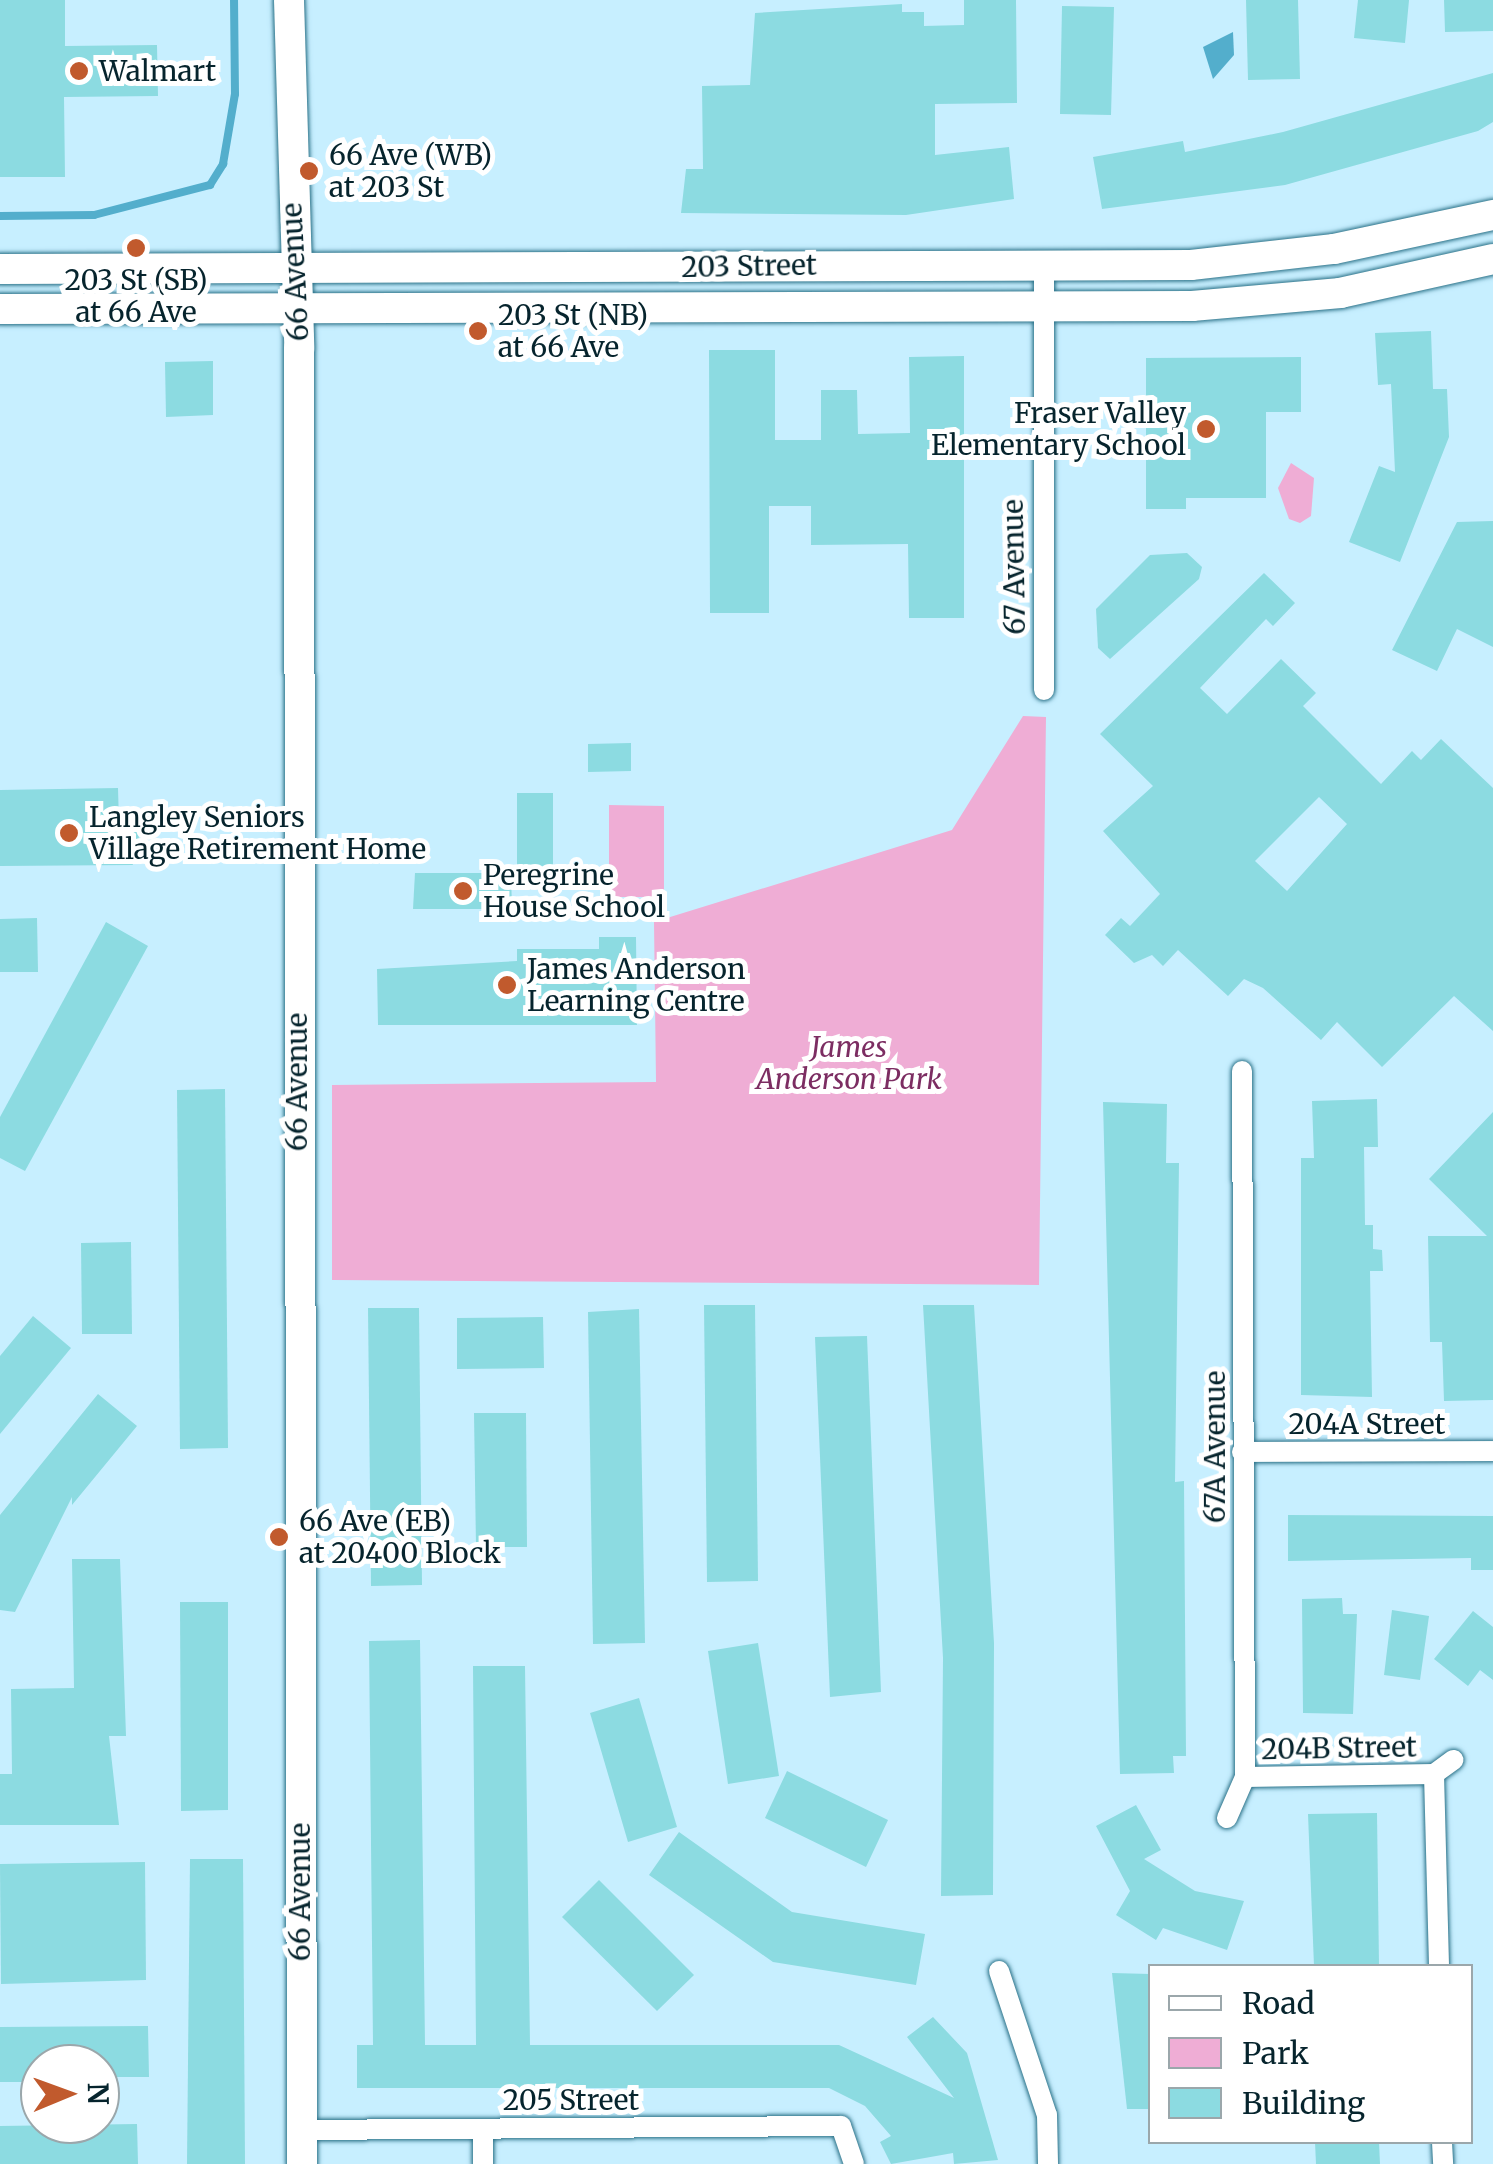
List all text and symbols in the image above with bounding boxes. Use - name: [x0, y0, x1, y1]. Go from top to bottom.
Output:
- place label: Walmart: [99, 54, 216, 88]
- marker: Walmart: [68, 60, 90, 82]
- place label: 66 Ave (WB) at 203 St: [329, 138, 492, 204]
- marker: 66 Ave (WB) at 203 St: [298, 160, 320, 182]
- street label: 66 Avenue: [275, 202, 315, 342]
- marker: 203 St (SB) at 66 Ave: [125, 237, 147, 259]
- street label: 203 Street: [681, 248, 817, 284]
- place label: 203 St (SB) at 66 Ave: [64, 263, 208, 329]
- place label: 203 St (NB) at 66 Ave: [498, 298, 648, 364]
- marker: 203 St (NB) at 66 Ave: [467, 320, 489, 342]
- place label: Fraser Valley Elementary School: [931, 396, 1186, 462]
- marker: Fraser Valley Elementary School: [1195, 418, 1217, 440]
- street label: 67 Avenue: [996, 499, 1032, 635]
- place label: Langley Seniors Village Retirement Home: [89, 800, 426, 866]
- marker: Langley Seniors Village Retirement Home: [58, 822, 80, 844]
- place label: Peregrine House School: [483, 858, 665, 924]
- marker: Peregrine House School: [452, 880, 474, 902]
- place label: James Anderson Learning Centre: [527, 952, 745, 1018]
- marker: James Anderson Learning Centre: [496, 974, 518, 996]
- street label: 66 Avenue: [280, 1013, 314, 1151]
- park label: James Anderson Park: [756, 1030, 942, 1096]
- street label: 67A Avenue: [1198, 1371, 1232, 1523]
- street label: 204A Street: [1288, 1407, 1446, 1441]
- place label: 66 Ave (EB) at 20400 Block: [299, 1504, 501, 1570]
- marker: 66 Ave (EB) at 20400 Block: [268, 1526, 290, 1548]
- street label: 204B Street: [1261, 1730, 1417, 1766]
- street label: 66 Avenue: [283, 1823, 317, 1961]
- legend: [1148, 1964, 1473, 2144]
- text: Road: [1242, 1984, 1315, 2022]
- text: Park: [1242, 2034, 1309, 2072]
- north arrow: [20, 2044, 120, 2144]
- text: N: [80, 2082, 116, 2105]
- street label: 205 Street: [503, 2083, 639, 2117]
- text: Building: [1242, 2084, 1365, 2122]

